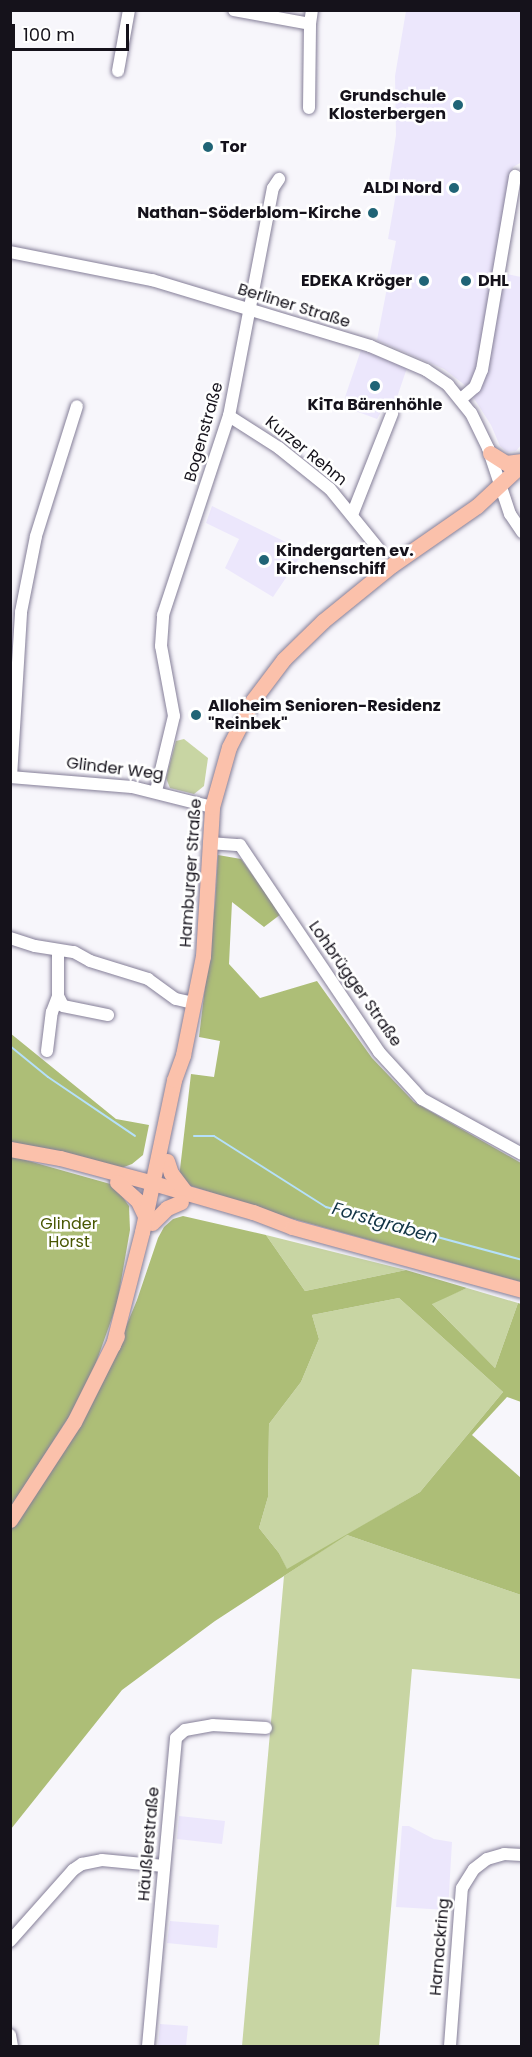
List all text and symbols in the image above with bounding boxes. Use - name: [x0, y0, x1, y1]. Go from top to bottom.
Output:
- scale bar: [15, 12, 132, 50]
- text: 100 m: [23, 22, 75, 47]
- place label: Grundschule Klosterbergen: [329, 86, 446, 124]
- marker: Grundschule Klosterbergen: [451, 98, 465, 112]
- place label: Tor: [220, 137, 246, 157]
- marker: Tor: [201, 140, 215, 154]
- place label: ALDI Nord: [363, 178, 442, 198]
- marker: ALDI Nord: [447, 181, 461, 195]
- place label: Nathan-Söderblom-Kirche: [137, 203, 361, 223]
- marker: Nathan-Söderblom-Kirche: [366, 206, 380, 220]
- place label: EDEKA Kröger: [301, 271, 412, 291]
- place label: DHL: [478, 271, 509, 291]
- marker: EDEKA Kröger: [417, 274, 431, 288]
- marker: DHL: [459, 274, 473, 288]
- street label: Berliner Straße: [235, 280, 353, 332]
- marker: KiTa Bärenhöhle: [368, 379, 382, 393]
- street label: Bogenstraße: [181, 380, 227, 484]
- place label: KiTa Bärenhöhle: [308, 395, 442, 415]
- street label: Kurzer Rehm: [261, 412, 351, 490]
- place label: Kindergarten ev. Kirchenschiff: [276, 541, 414, 579]
- marker: Kindergarten ev. Kirchenschiff: [257, 553, 271, 567]
- place label: Alloheim Senioren-Residenz "Reinbek": [208, 696, 441, 734]
- marker: Alloheim Senioren-Residenz "Reinbek": [189, 708, 203, 722]
- street label: Glinder Weg: [65, 754, 165, 784]
- street label: Hamburger Straße: [176, 798, 206, 948]
- street label: Lohbrügger Straße: [304, 917, 406, 1051]
- water label: Forstgraben: [330, 1198, 440, 1248]
- park label: Glinder Horst: [40, 1214, 98, 1252]
- street label: Häußlerstraße: [134, 1786, 164, 1902]
- street label: Harnackring: [426, 1897, 454, 1997]

